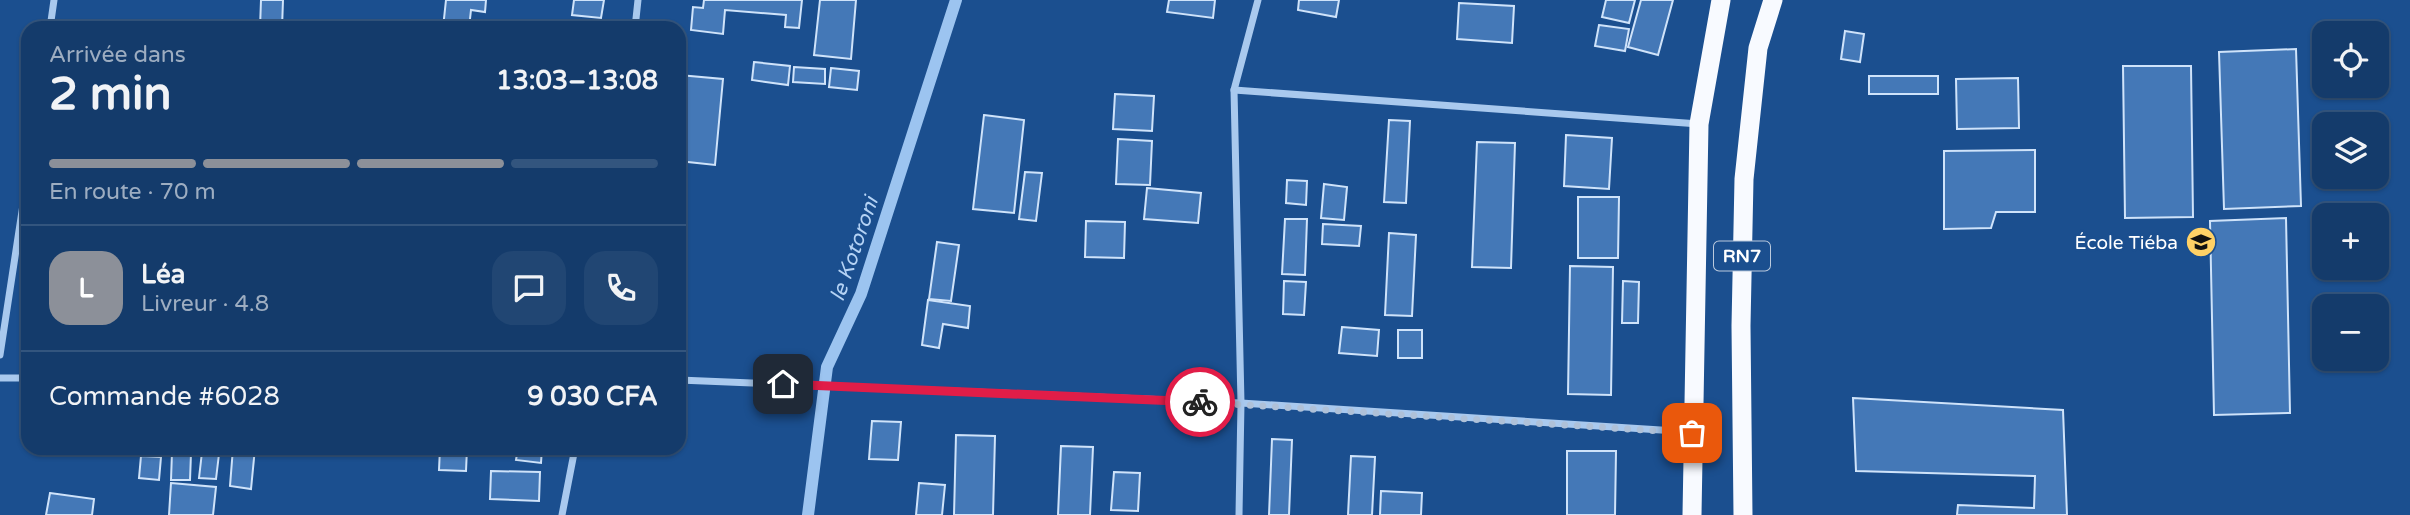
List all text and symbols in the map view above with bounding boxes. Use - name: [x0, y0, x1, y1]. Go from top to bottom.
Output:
- map controls: [2312, 21, 2389, 371]
- button: locate: [2312, 21, 2389, 98]
- text: Arrivée dans: [49, 41, 186, 69]
- text: 13:03–13:08: [496, 65, 658, 96]
- text: 2 min: [49, 67, 172, 122]
- button: layers: [2312, 112, 2389, 189]
- text: En route · 70 m: [49, 178, 216, 206]
- water label: le Kotoroni: [825, 191, 885, 305]
- button: +: [2312, 203, 2389, 280]
- school or university icon: École Tiéba: [2184, 225, 2218, 259]
- place label: École Tiéba: [2075, 232, 2178, 254]
- road number: RN7: [1714, 242, 1770, 270]
- button: chat: [492, 251, 566, 325]
- button: phone: [584, 251, 658, 325]
- text: Léa: [141, 259, 185, 290]
- text: L: [79, 273, 93, 304]
- text: Livreur · 4.8: [141, 290, 269, 318]
- button: −: [2312, 294, 2389, 371]
- pin: [753, 354, 813, 414]
- icon: home: [764, 365, 802, 403]
- courier: [1165, 367, 1235, 437]
- text: Commande #6028: [49, 381, 280, 412]
- text: 9 030 CFA: [527, 381, 658, 412]
- icon: bike: [1181, 383, 1219, 421]
- pin: [1662, 403, 1722, 463]
- icon: bag: [1673, 414, 1711, 452]

